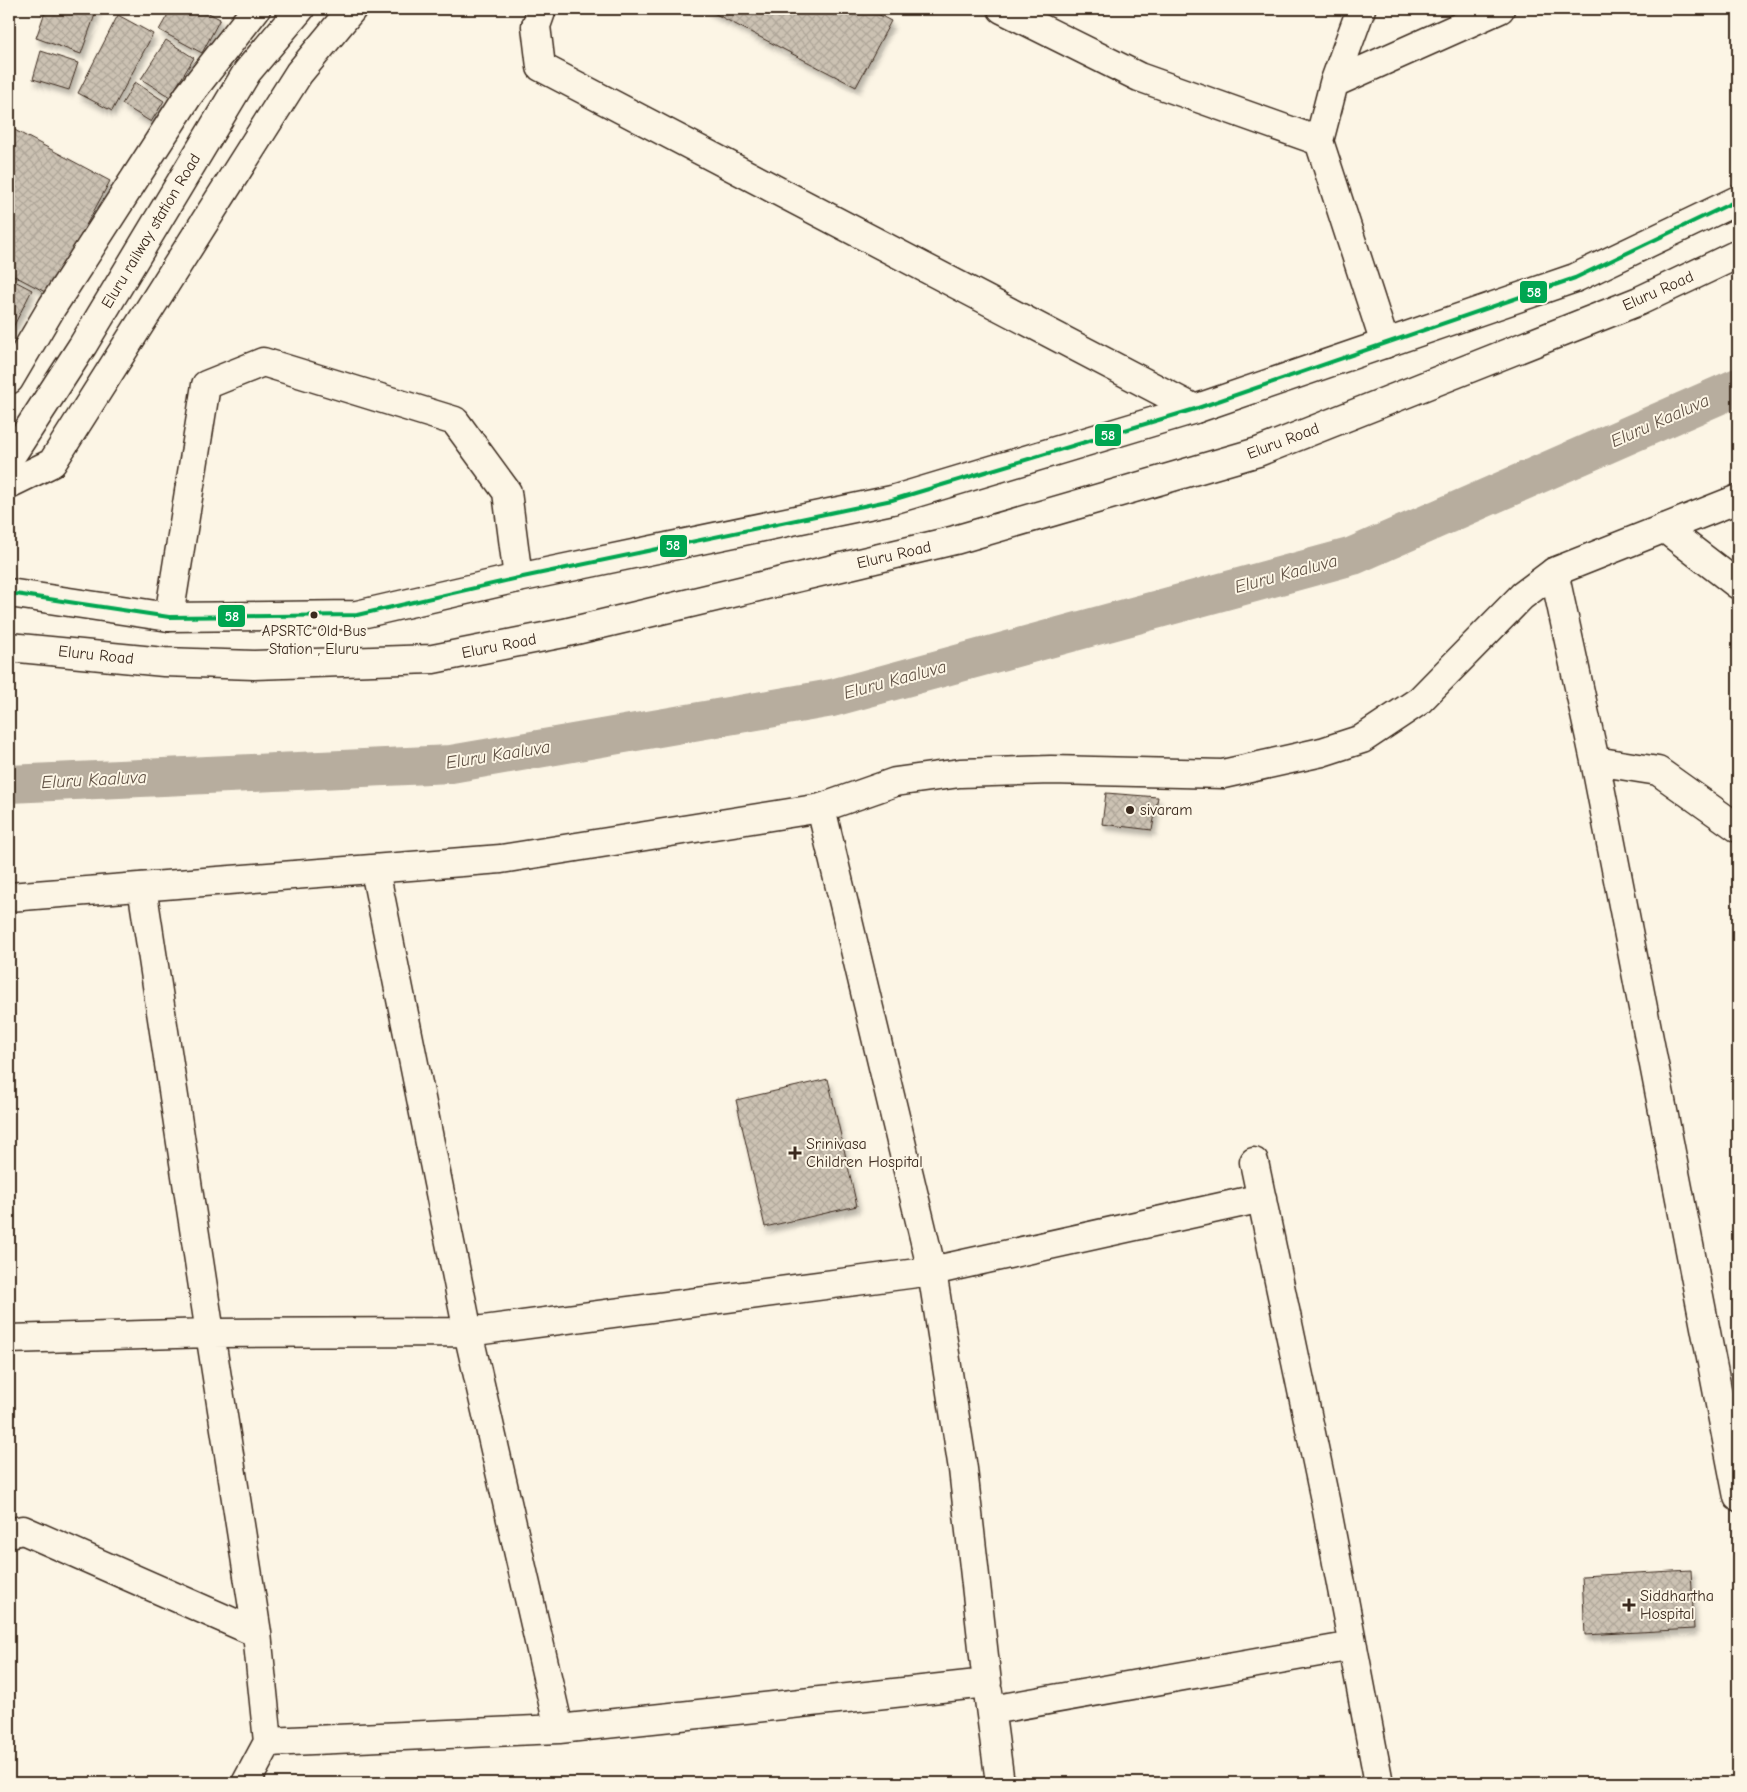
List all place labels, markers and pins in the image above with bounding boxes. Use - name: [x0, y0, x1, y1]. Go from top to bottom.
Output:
- marker: APSRTC Old Bus Station , Eluru: [309, 610, 319, 620]
- place label: APSRTC Old Bus Station , Eluru: [262, 622, 366, 658]
- place label: sivaram: [1140, 801, 1192, 819]
- marker: sivaram: [1124, 804, 1136, 816]
- place label: Srinivasa Children Hospital: [806, 1135, 923, 1171]
- marker: Srinivasa Children Hospital: [788, 1146, 802, 1160]
- place label: Siddhartha Hospital: [1640, 1587, 1714, 1623]
- marker: Siddhartha Hospital: [1622, 1598, 1636, 1612]

